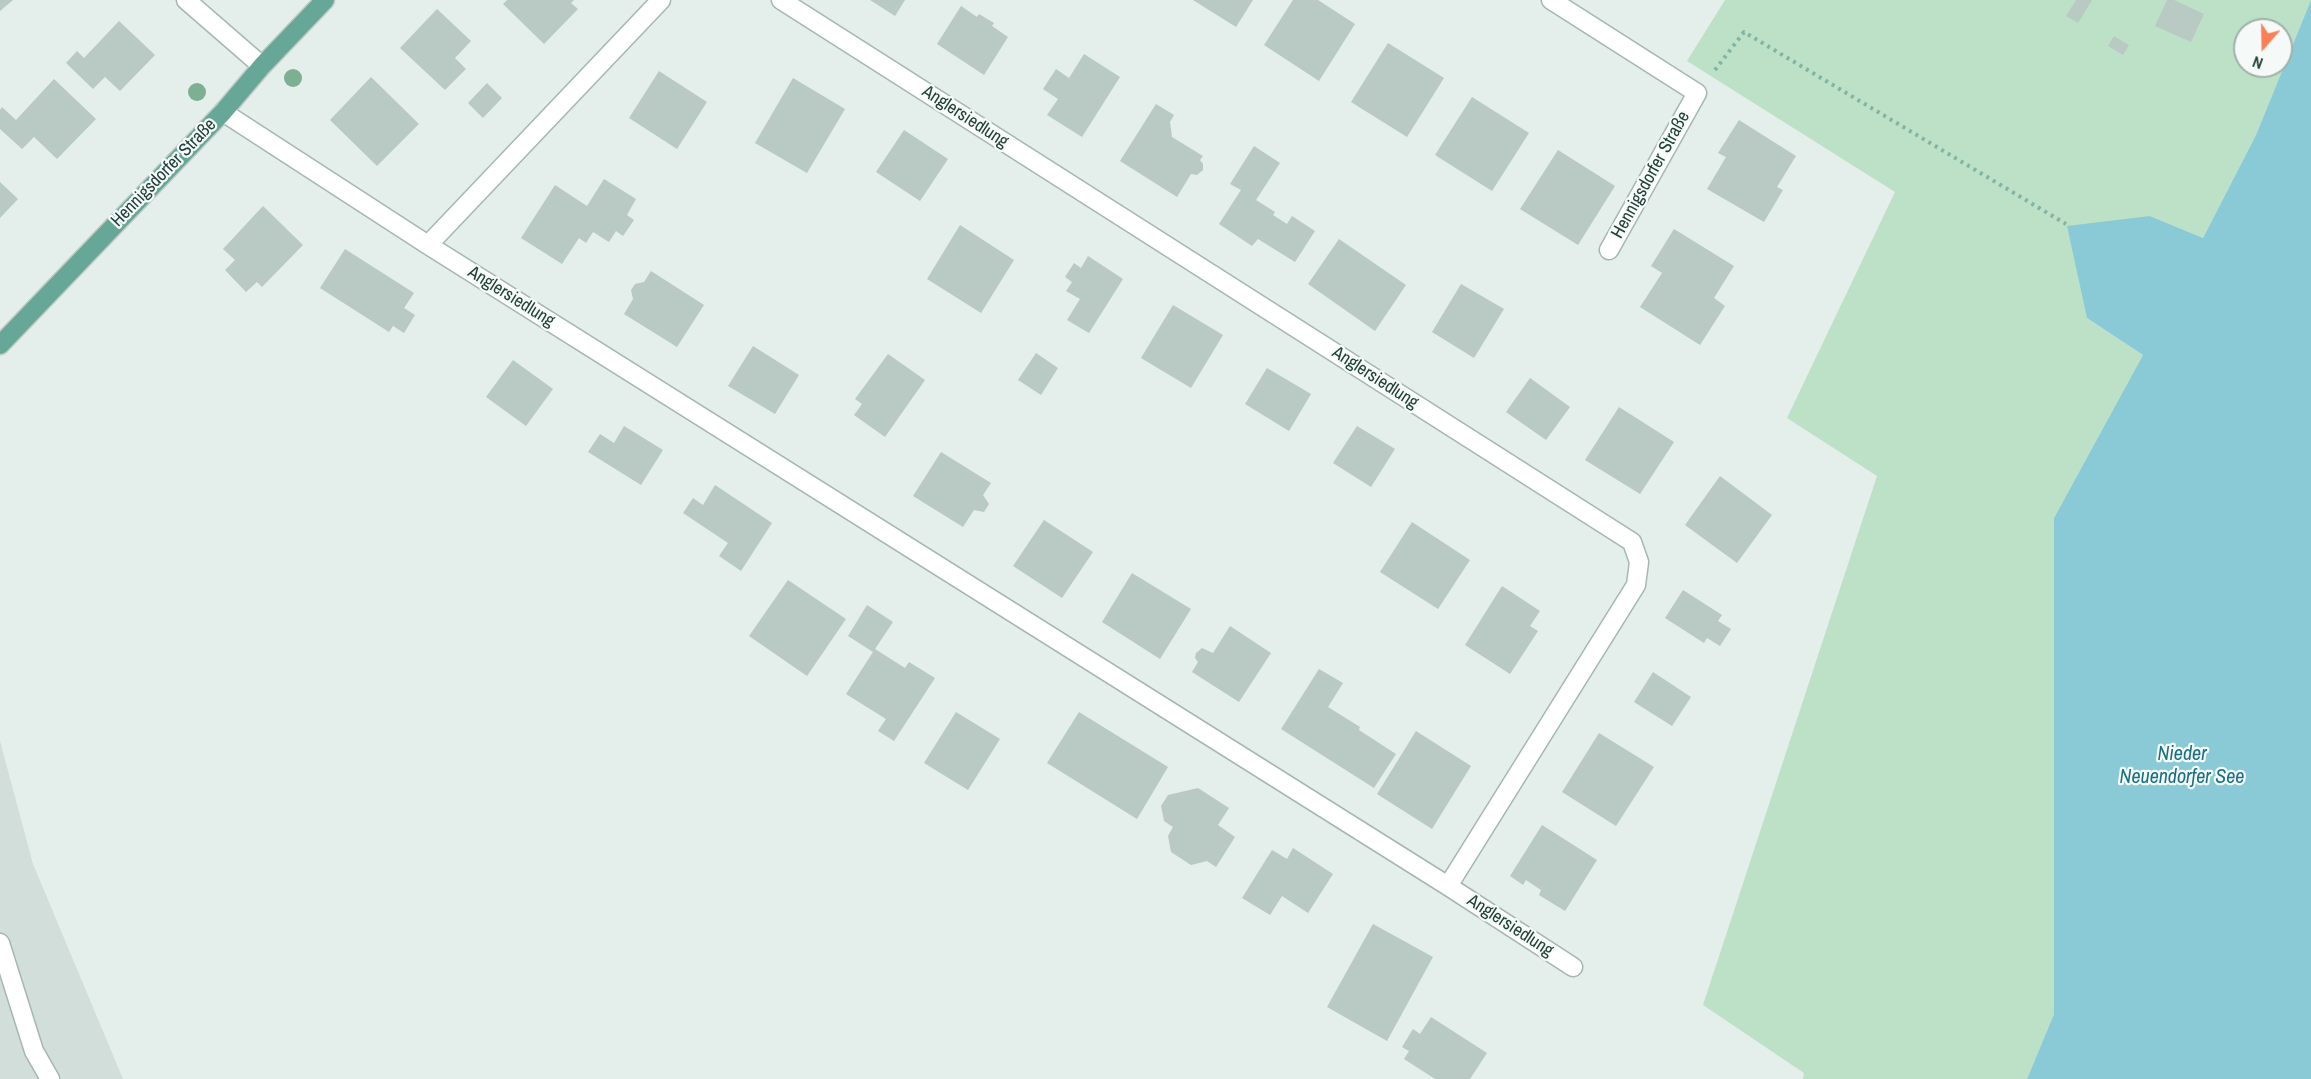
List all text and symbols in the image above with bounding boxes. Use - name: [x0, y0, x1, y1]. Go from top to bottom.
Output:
- north arrow: [2233, 18, 2293, 78]
- text: N: [2249, 51, 2266, 75]
- street label: Anglersiedlung: [918, 81, 1012, 153]
- street label: Hennigsdorfer Straße: [1607, 108, 1695, 242]
- street label: Hennigsdorfer Straße: [107, 114, 221, 232]
- street label: Anglersiedlung: [464, 262, 558, 332]
- street label: Anglersiedlung: [1328, 342, 1422, 414]
- water label: Nieder Neuendorfer See: [2120, 743, 2244, 790]
- street label: Anglersiedlung: [1463, 890, 1557, 962]

